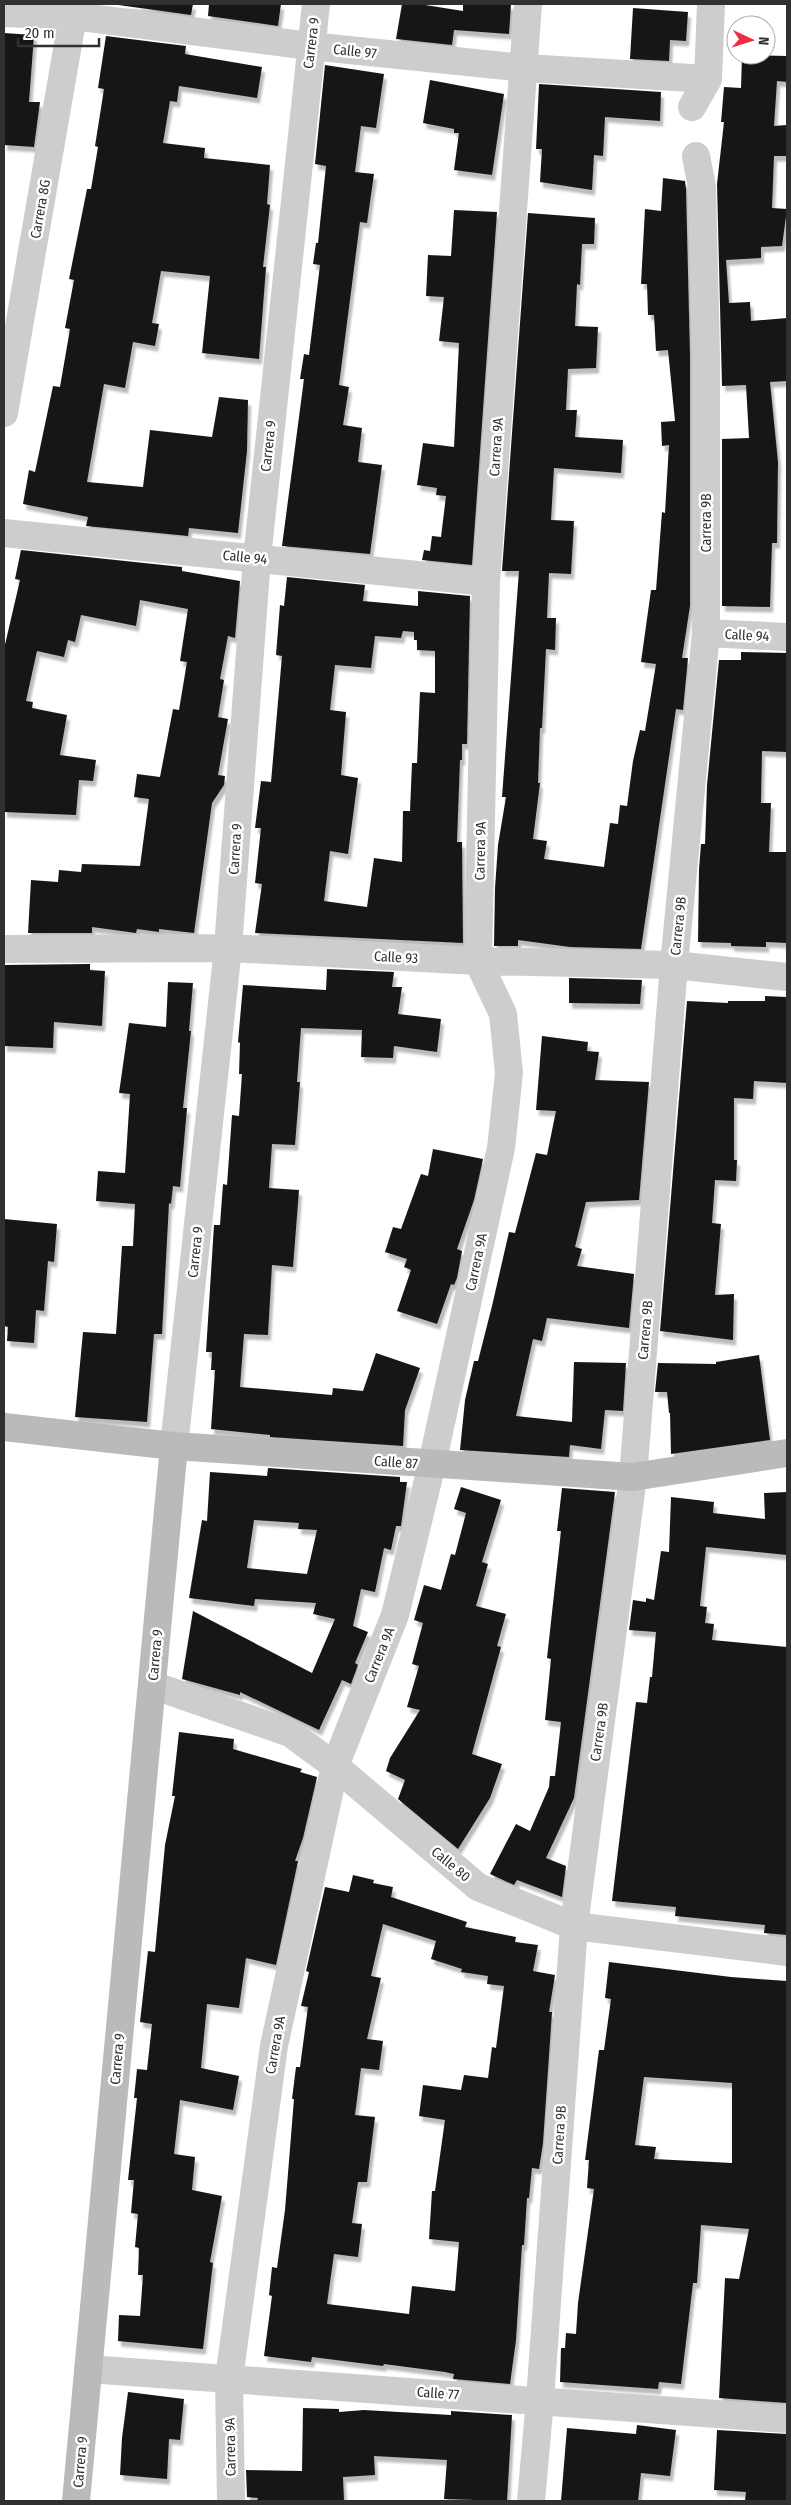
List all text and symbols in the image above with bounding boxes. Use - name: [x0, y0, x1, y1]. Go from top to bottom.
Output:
- scale bar: [18, 15, 99, 47]
- north arrow: [726, 15, 776, 65]
- street label: Carrera 9: [300, 16, 323, 70]
- text: 20 m: [25, 24, 55, 42]
- text: N: [755, 36, 772, 46]
- street label: Calle 97: [332, 41, 378, 62]
- street label: Carrera 8G: [27, 178, 54, 240]
- street label: Carrera 9A: [486, 417, 507, 477]
- street label: Carrera 9: [257, 419, 280, 473]
- street label: Carrera 9B: [698, 493, 715, 553]
- street label: Calle 94: [222, 547, 268, 568]
- street label: Calle 94: [724, 626, 770, 645]
- street label: Carrera 9A: [471, 821, 490, 881]
- street label: Carrera 9: [225, 823, 246, 875]
- street label: Carrera 9B: [667, 895, 690, 956]
- street label: Calle 93: [374, 948, 418, 967]
- street label: Carrera 9: [184, 1225, 207, 1279]
- street label: Carrera 9A: [462, 1231, 491, 1293]
- street label: Carrera 9B: [634, 1299, 657, 1360]
- street label: Calle 87: [374, 1452, 419, 1473]
- street label: Carrera 9A: [361, 1624, 399, 1686]
- street label: Carrera 9: [145, 1628, 166, 1681]
- street label: Carrera 9B: [587, 1701, 612, 1763]
- street label: Calle 80: [428, 1843, 474, 1886]
- street label: Carrera 9A: [262, 2014, 289, 2075]
- street label: Carrera 9: [107, 2032, 128, 2085]
- street label: Carrera 9B: [549, 2105, 570, 2165]
- street label: Calle 77: [416, 2384, 460, 2403]
- street label: Carrera 9A: [221, 2417, 240, 2477]
- street label: Carrera 9: [70, 2435, 91, 2488]

